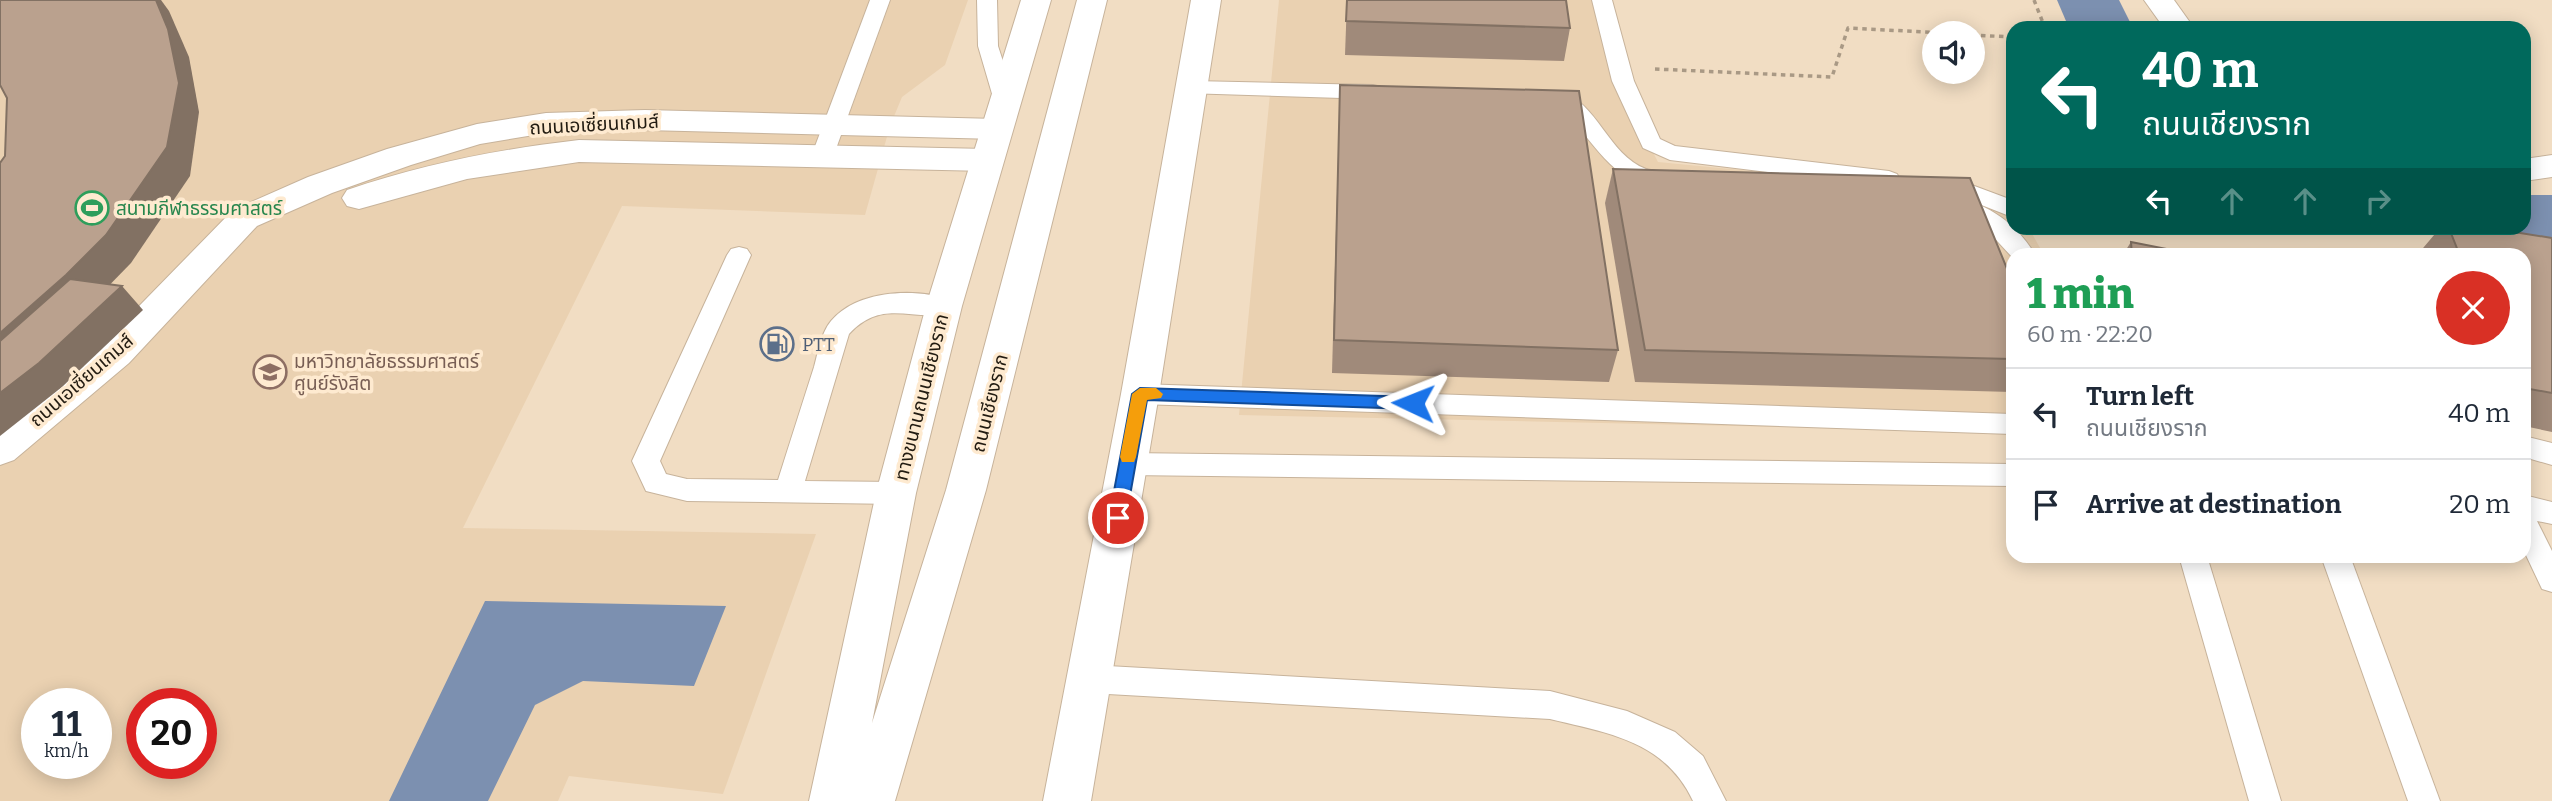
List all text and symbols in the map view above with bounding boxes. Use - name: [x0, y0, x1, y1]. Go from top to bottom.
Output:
- map controls: [1922, 21, 1985, 84]
- button: sound: [1922, 21, 1985, 84]
- text: 40 m: [2142, 41, 2259, 100]
- icon: left: [2027, 49, 2118, 140]
- text: ถนนเชียงราก: [2142, 105, 2311, 143]
- street label: ถนนเอเซี่ยนเกมส์: [529, 108, 659, 139]
- icon: left: [2140, 182, 2178, 220]
- icon: ahead: [2213, 182, 2251, 220]
- icon: ahead: [2286, 182, 2324, 220]
- icon: right: [2359, 182, 2397, 220]
- sports icon: สนามกีฬาธรรมศาสตร์: [73, 189, 111, 227]
- place label: สนามกีฬาธรรมศาสตร์: [116, 197, 283, 220]
- text: 1 min: [2027, 269, 2134, 319]
- button: close: [2436, 271, 2510, 345]
- street label: ทางขนานถนนเชียงราก: [890, 311, 953, 483]
- text: 60 m · 22:20: [2027, 320, 2153, 348]
- fuel station icon: PTT: [758, 325, 796, 363]
- street label: ถนนเอเซี่ยนเกมส์: [24, 328, 138, 432]
- place label: PTT: [802, 333, 835, 356]
- place label: มหาวิทยาลัยธรรมศาสตร์ ศูนย์รังสิต: [294, 350, 480, 396]
- street label: ถนนเชียงราก: [966, 352, 1013, 455]
- school or university icon: มหาวิทยาลัยธรรมศาสตร์ ศูนย์รังสิต: [251, 353, 289, 391]
- position arrow: [1376, 366, 1450, 440]
- text: Turn left: [2086, 381, 2194, 412]
- icon: left: [2027, 395, 2065, 433]
- text: 40 m: [2448, 398, 2510, 429]
- text: ถนนเชียงราก: [2086, 414, 2208, 442]
- icon: arrive: [2027, 486, 2065, 524]
- pin: [1088, 488, 1148, 548]
- text: Arrive at destination: [2086, 489, 2341, 520]
- text: 20 m: [2449, 489, 2510, 520]
- icon: arrive: [1099, 499, 1137, 537]
- speed limit sign: 20: [126, 688, 217, 779]
- text: 11: [51, 703, 82, 745]
- text: km/h: [44, 740, 89, 762]

